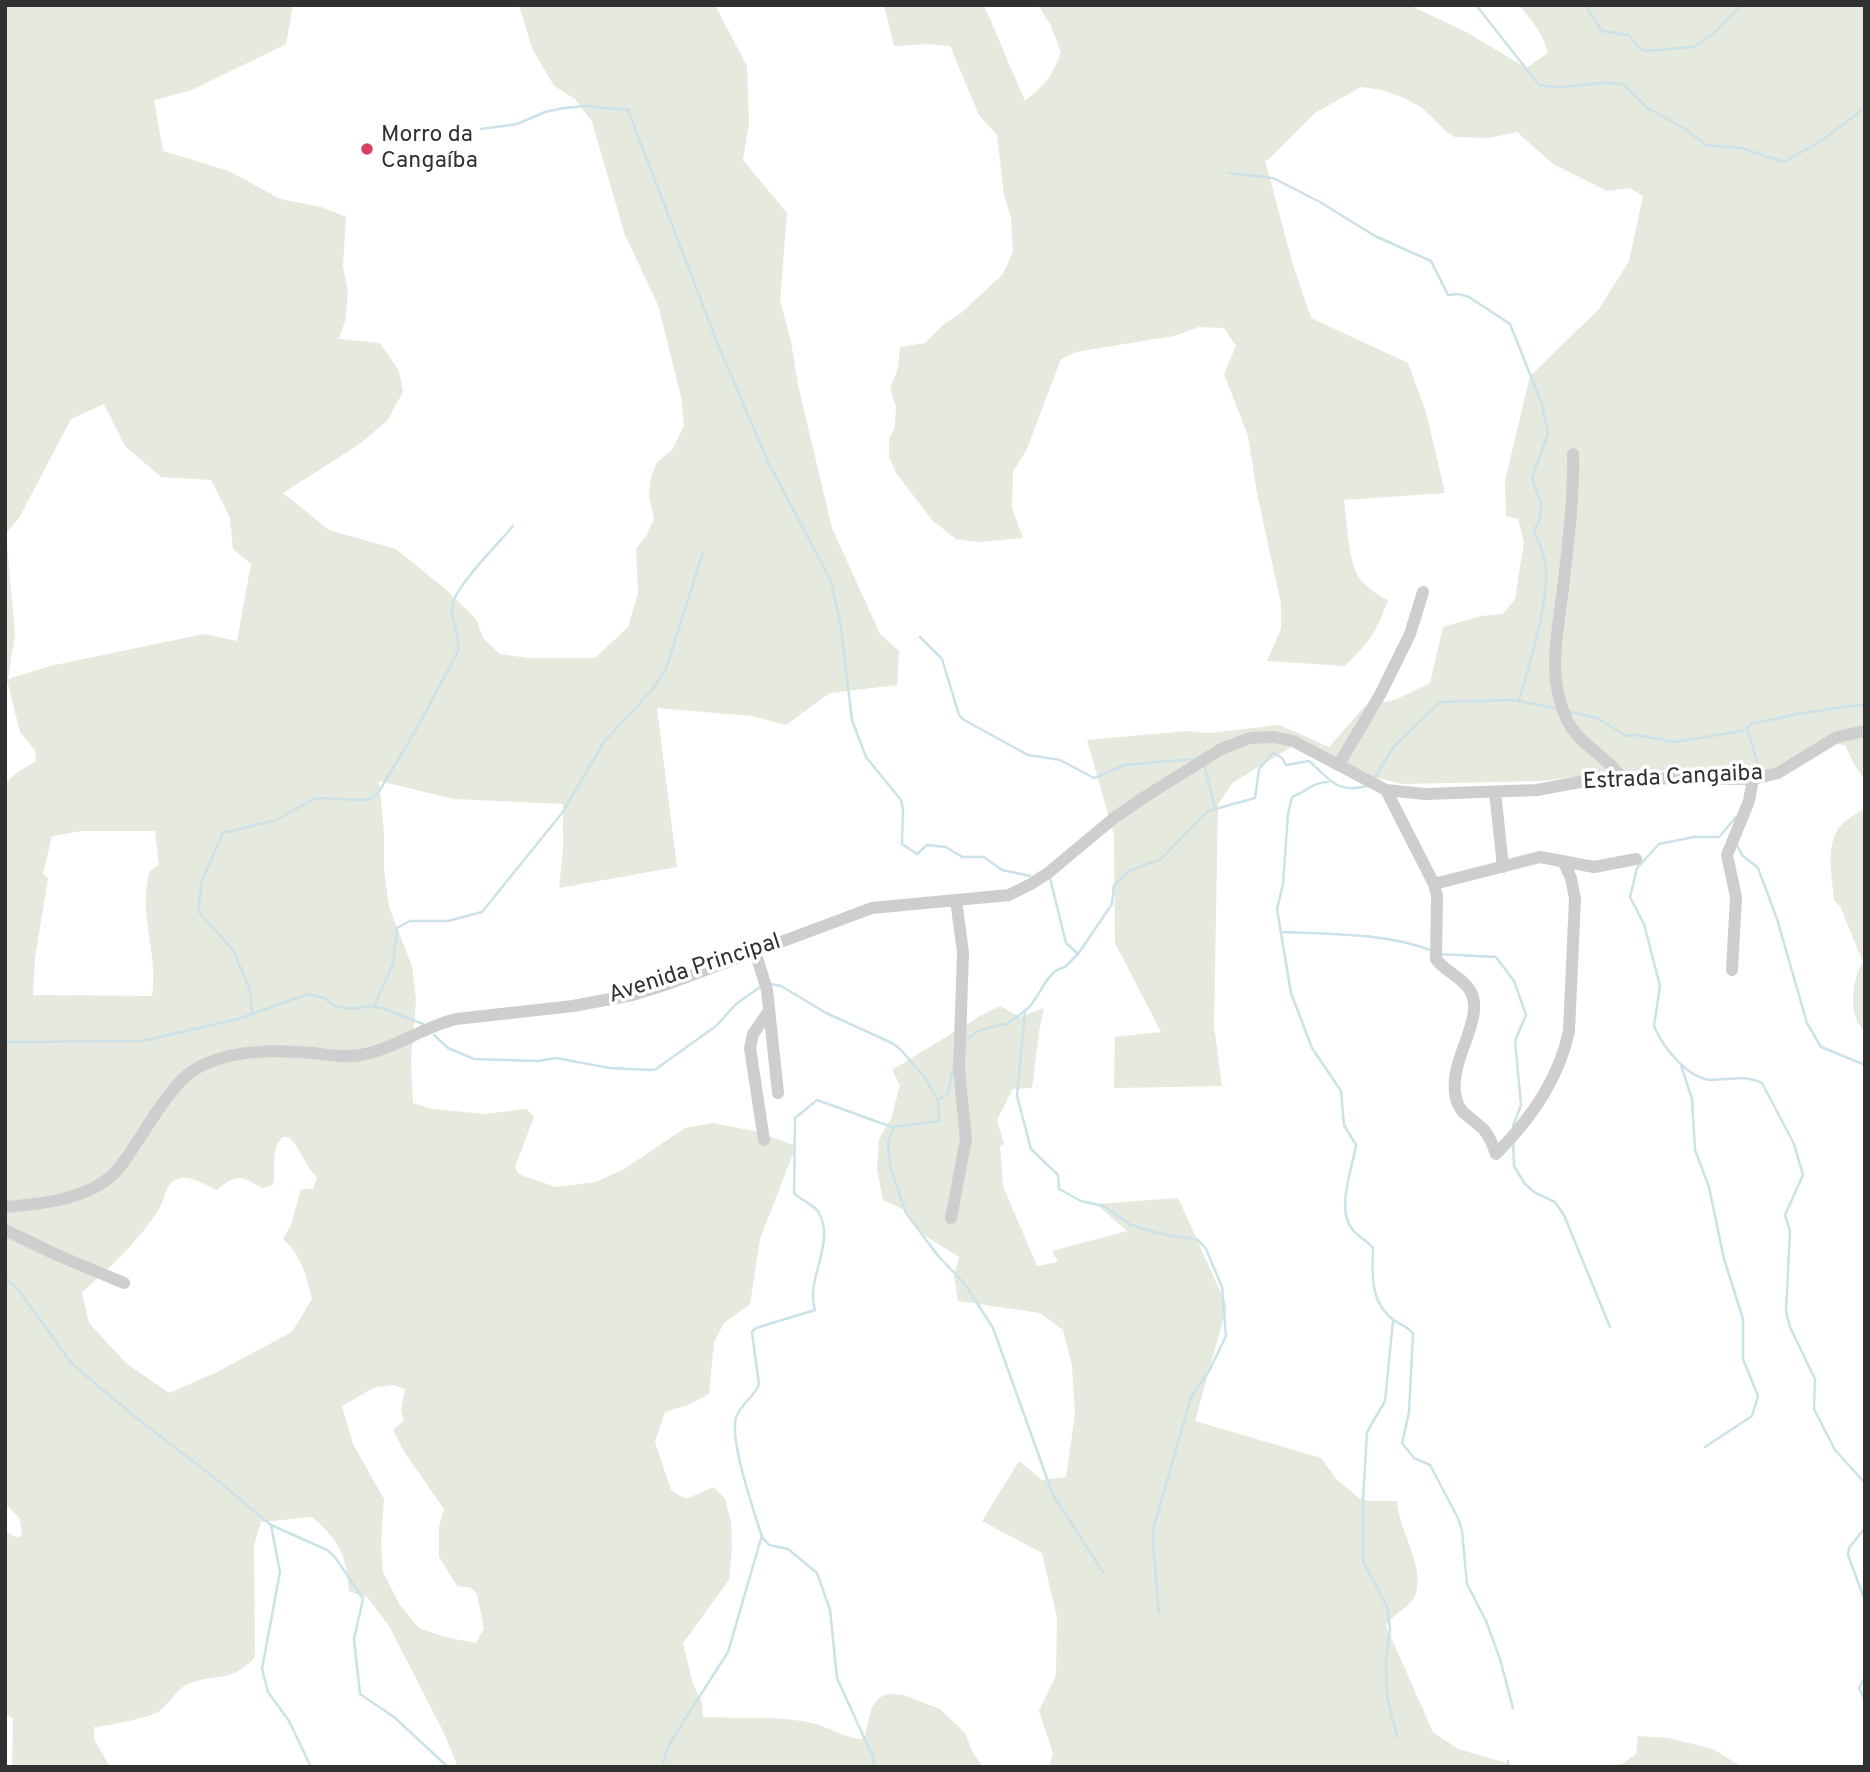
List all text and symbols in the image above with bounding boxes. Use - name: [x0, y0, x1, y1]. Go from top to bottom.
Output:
- place label: Morro da Cangaíba: [381, 122, 478, 176]
- marker: Morro da Cangaíba: [359, 141, 375, 157]
- street label: Estrada Cangaiba: [1582, 761, 1764, 797]
- street label: Avenida Principal: [606, 929, 784, 1011]

